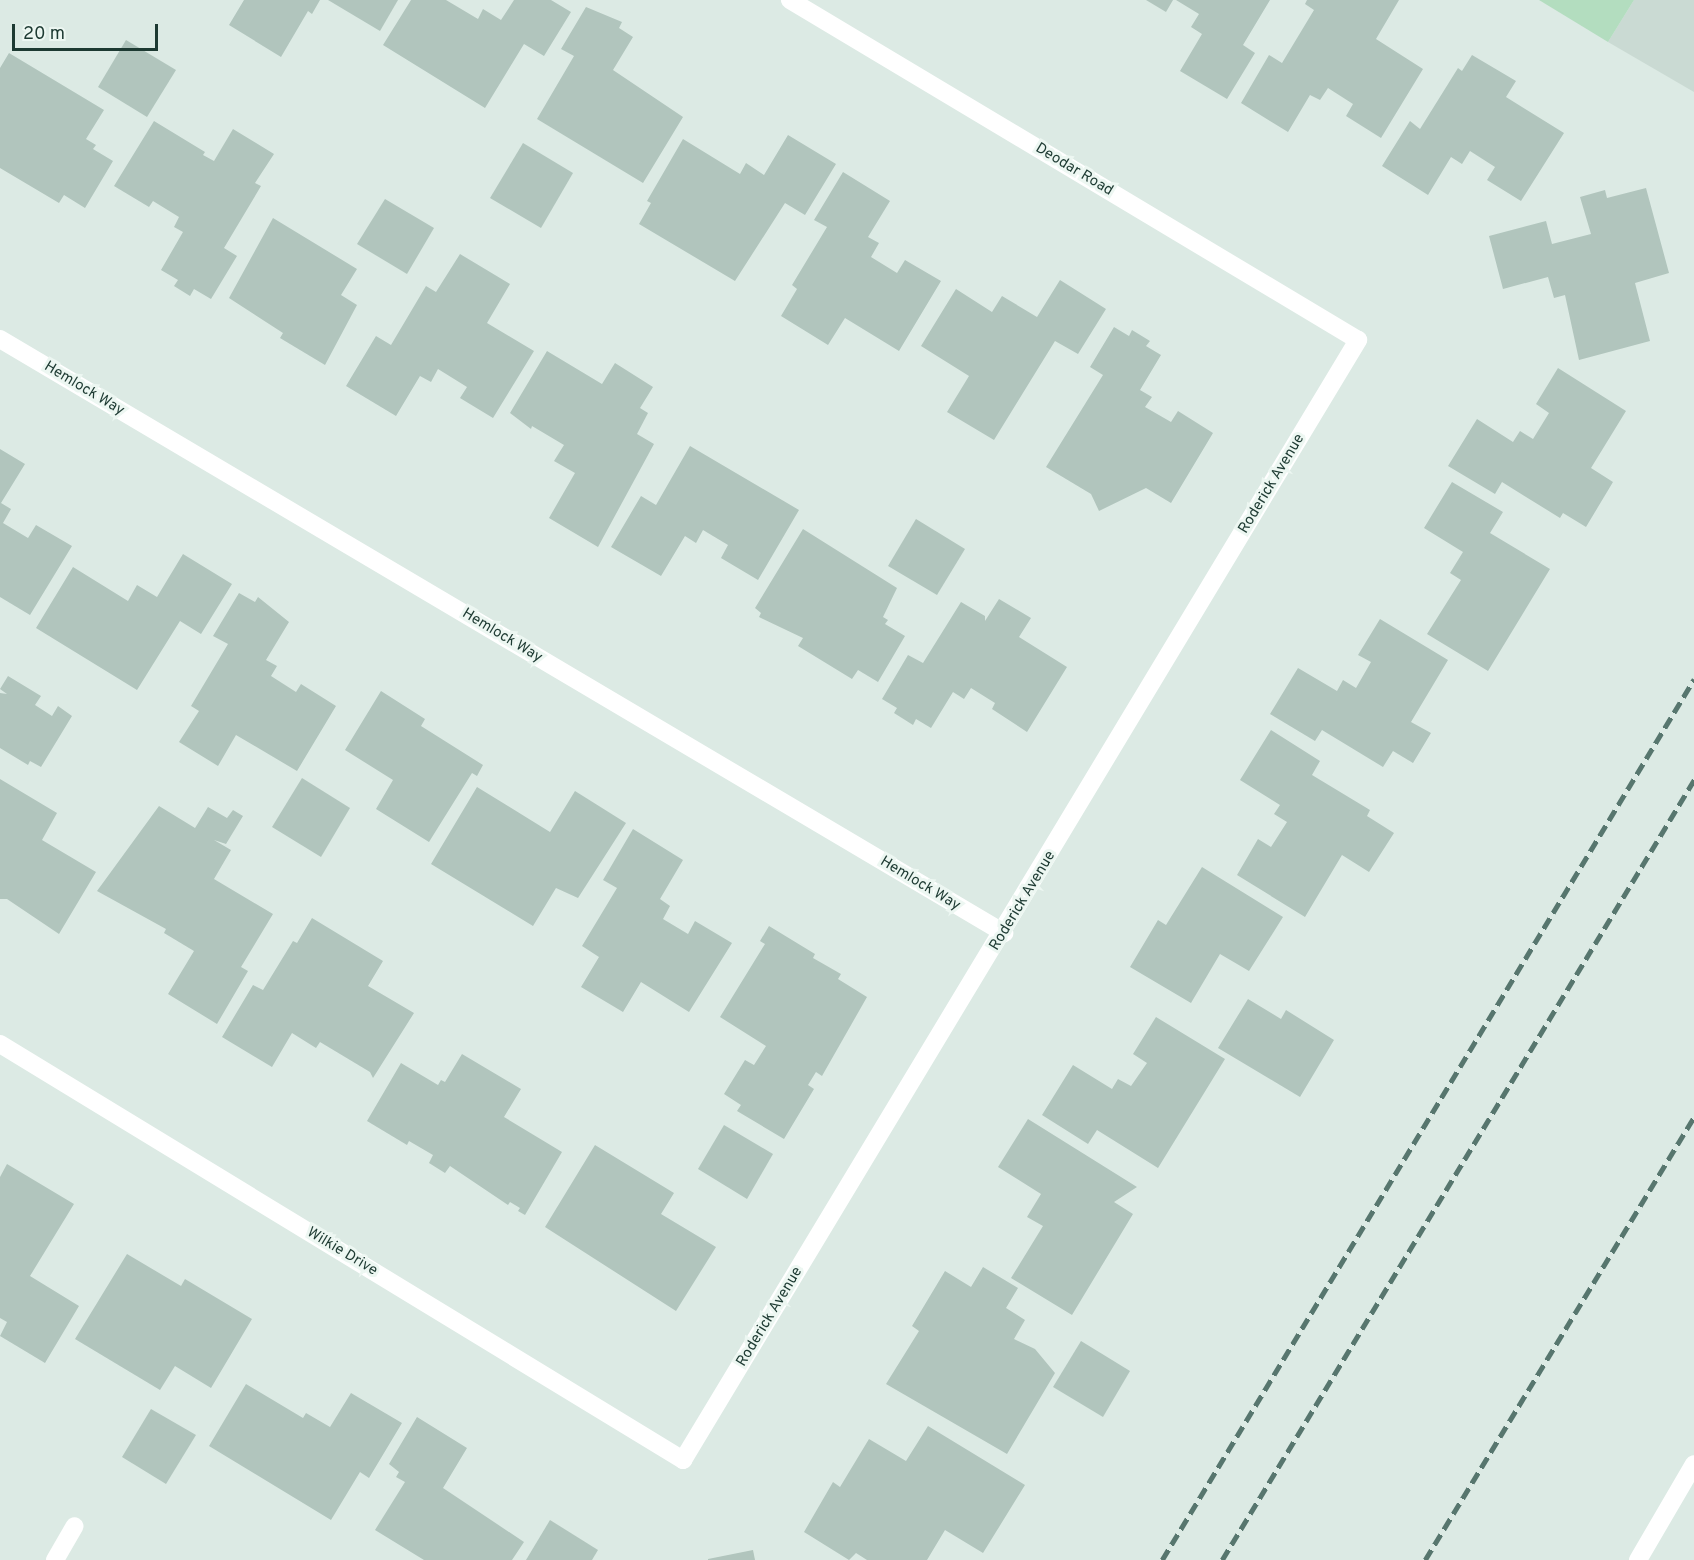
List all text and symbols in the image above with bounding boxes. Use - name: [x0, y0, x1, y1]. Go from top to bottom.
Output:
- scale bar: [15, 12, 160, 50]
- text: 20 m: [23, 23, 65, 46]
- street label: Deodar Road: [1032, 140, 1116, 200]
- street label: Hemlock Way: [40, 358, 128, 420]
- street label: Roderick Avenue: [1235, 431, 1309, 537]
- street label: Hemlock Way: [458, 605, 546, 667]
- street label: Roderick Avenue: [986, 848, 1060, 954]
- street label: Hemlock Way: [876, 853, 964, 915]
- street label: Wilkie Drive: [303, 1224, 381, 1280]
- street label: Roderick Avenue: [733, 1264, 807, 1370]

